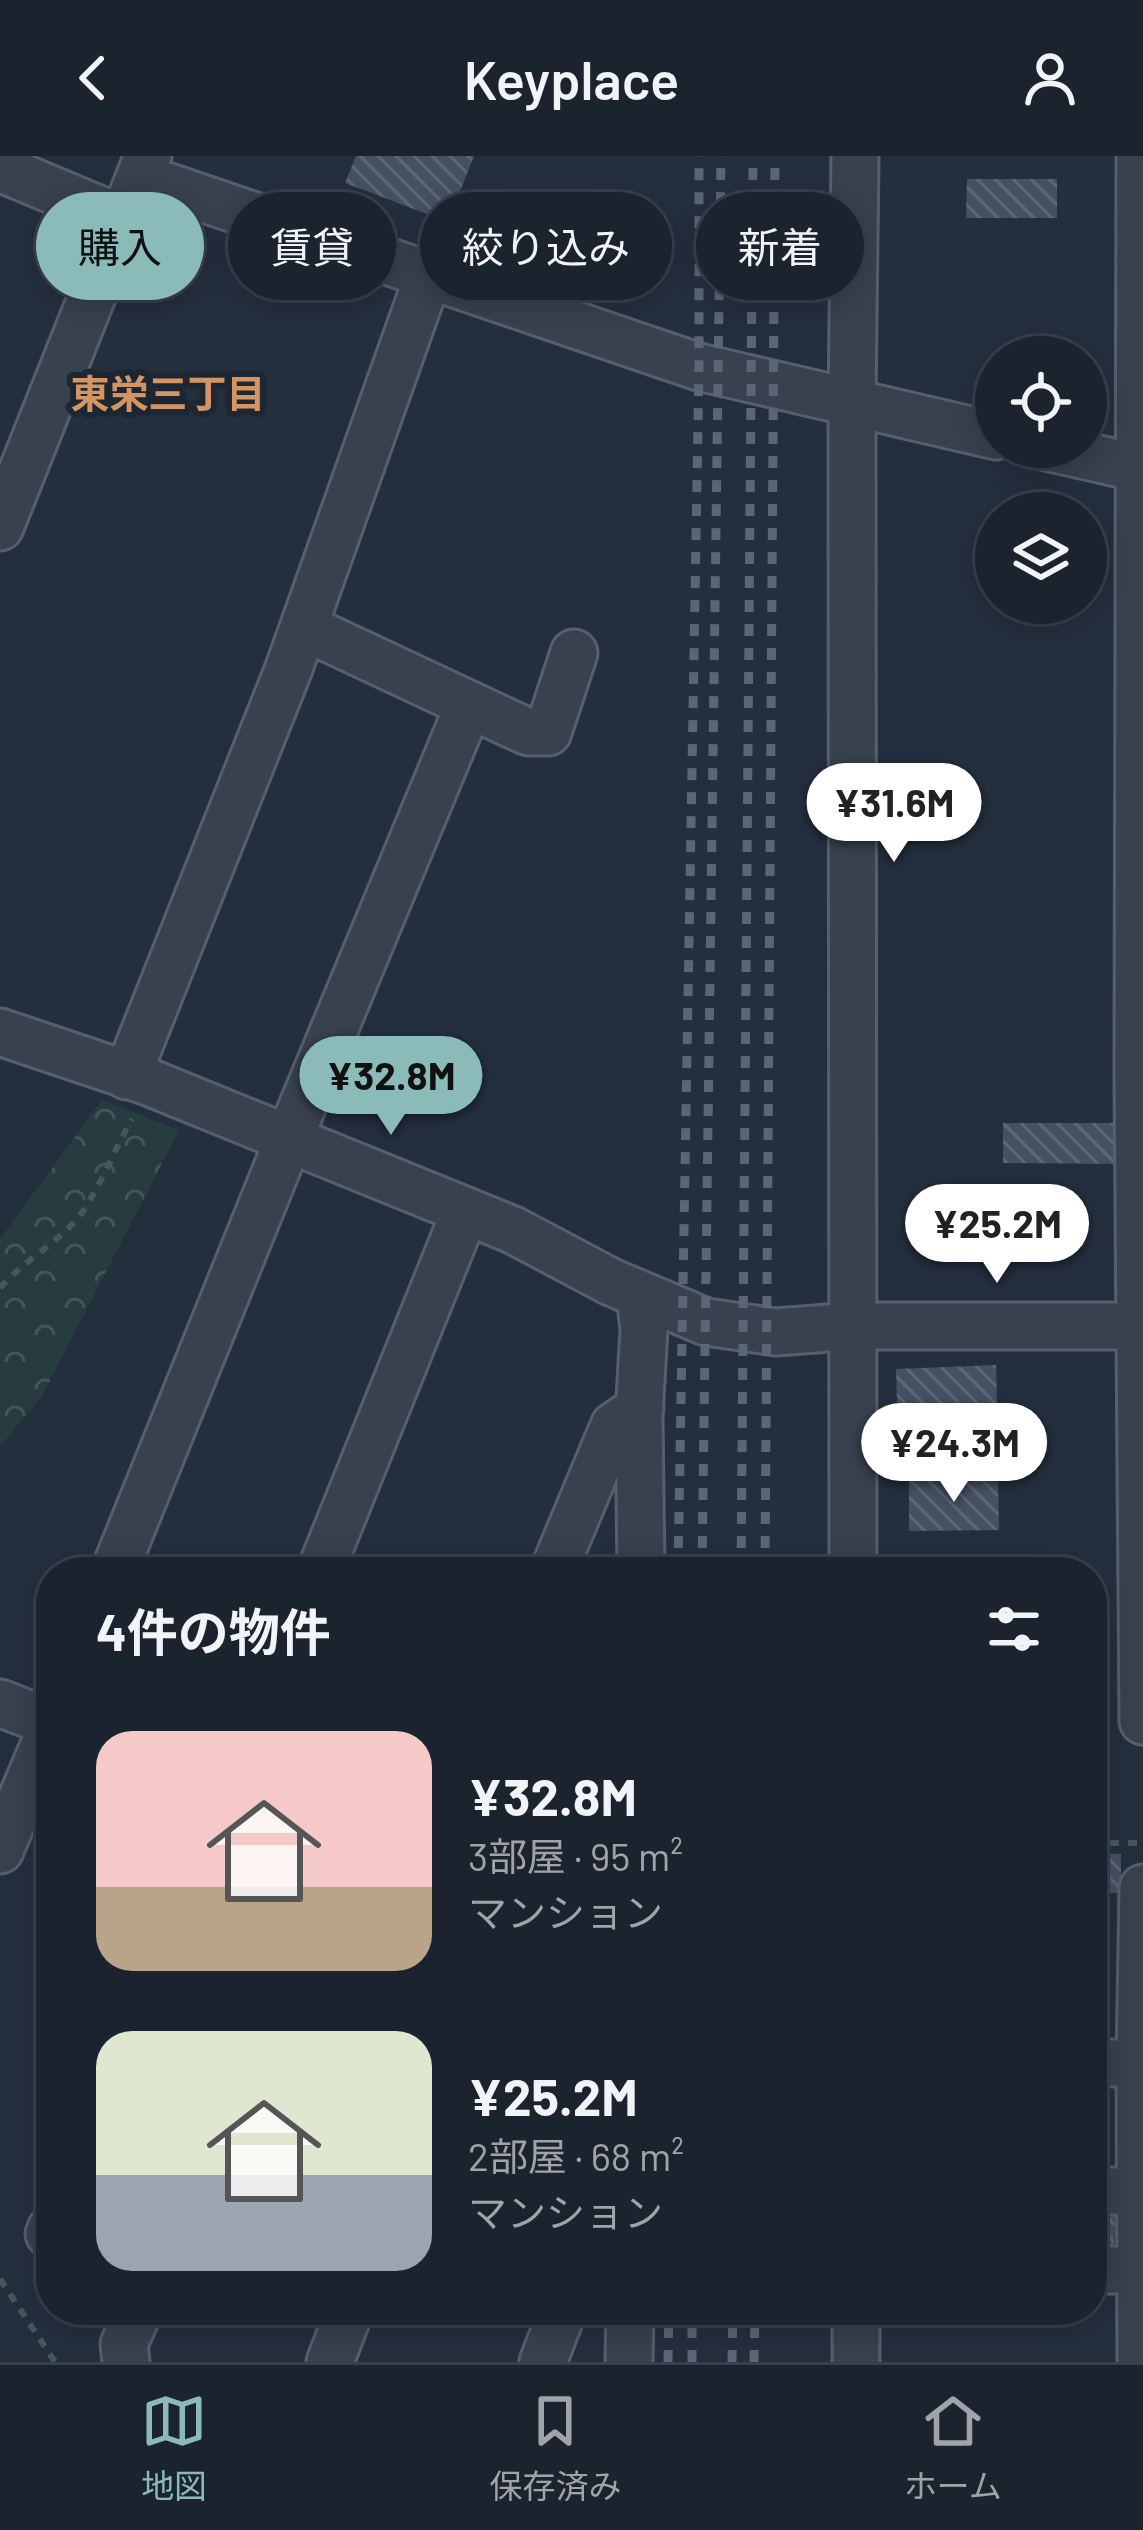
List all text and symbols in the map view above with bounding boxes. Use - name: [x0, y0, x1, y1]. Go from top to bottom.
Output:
- icon: back: [60, 45, 126, 111]
- icon: person: [1017, 45, 1083, 111]
- text: Keyplace: [464, 46, 679, 111]
- chip: 購入: [36, 192, 204, 300]
- chip: 賃貸: [228, 192, 396, 300]
- chip: 絞り込み: [420, 192, 672, 300]
- chip: 新着: [696, 192, 864, 300]
- map controls: [975, 336, 1107, 624]
- button: locate: [975, 336, 1107, 468]
- district label: 東栄三丁目: [70, 369, 266, 416]
- button: layers: [975, 492, 1107, 624]
- pin: ¥31.6M: [796, 763, 992, 865]
- text: ¥31.6M: [834, 778, 954, 825]
- pin: ¥32.8M: [293, 1036, 489, 1138]
- text: ¥32.8M: [326, 1051, 456, 1098]
- pin: ¥25.2M: [899, 1184, 1095, 1286]
- text: ¥25.2M: [932, 1199, 1062, 1246]
- pin: ¥24.3M: [856, 1403, 1052, 1505]
- text: ¥24.3M: [888, 1418, 1020, 1465]
- icon: filters: [981, 1596, 1047, 1662]
- text: 4件の物件: [96, 1600, 331, 1661]
- text: ¥32.8M: [468, 1765, 637, 1826]
- icon: home: [192, 1779, 336, 1923]
- text: 3部屋 · 95 m²: [468, 1832, 683, 1879]
- text: マンション: [468, 1888, 663, 1935]
- text: ¥25.2M: [468, 2065, 638, 2126]
- icon: home: [192, 2079, 336, 2223]
- text: 2部屋 · 68 m²: [468, 2132, 684, 2179]
- text: マンション: [468, 2188, 663, 2235]
- tab: 地図: [141, 2388, 207, 2508]
- tab: 保存済み: [489, 2388, 621, 2508]
- tab: ホーム: [904, 2388, 1002, 2508]

